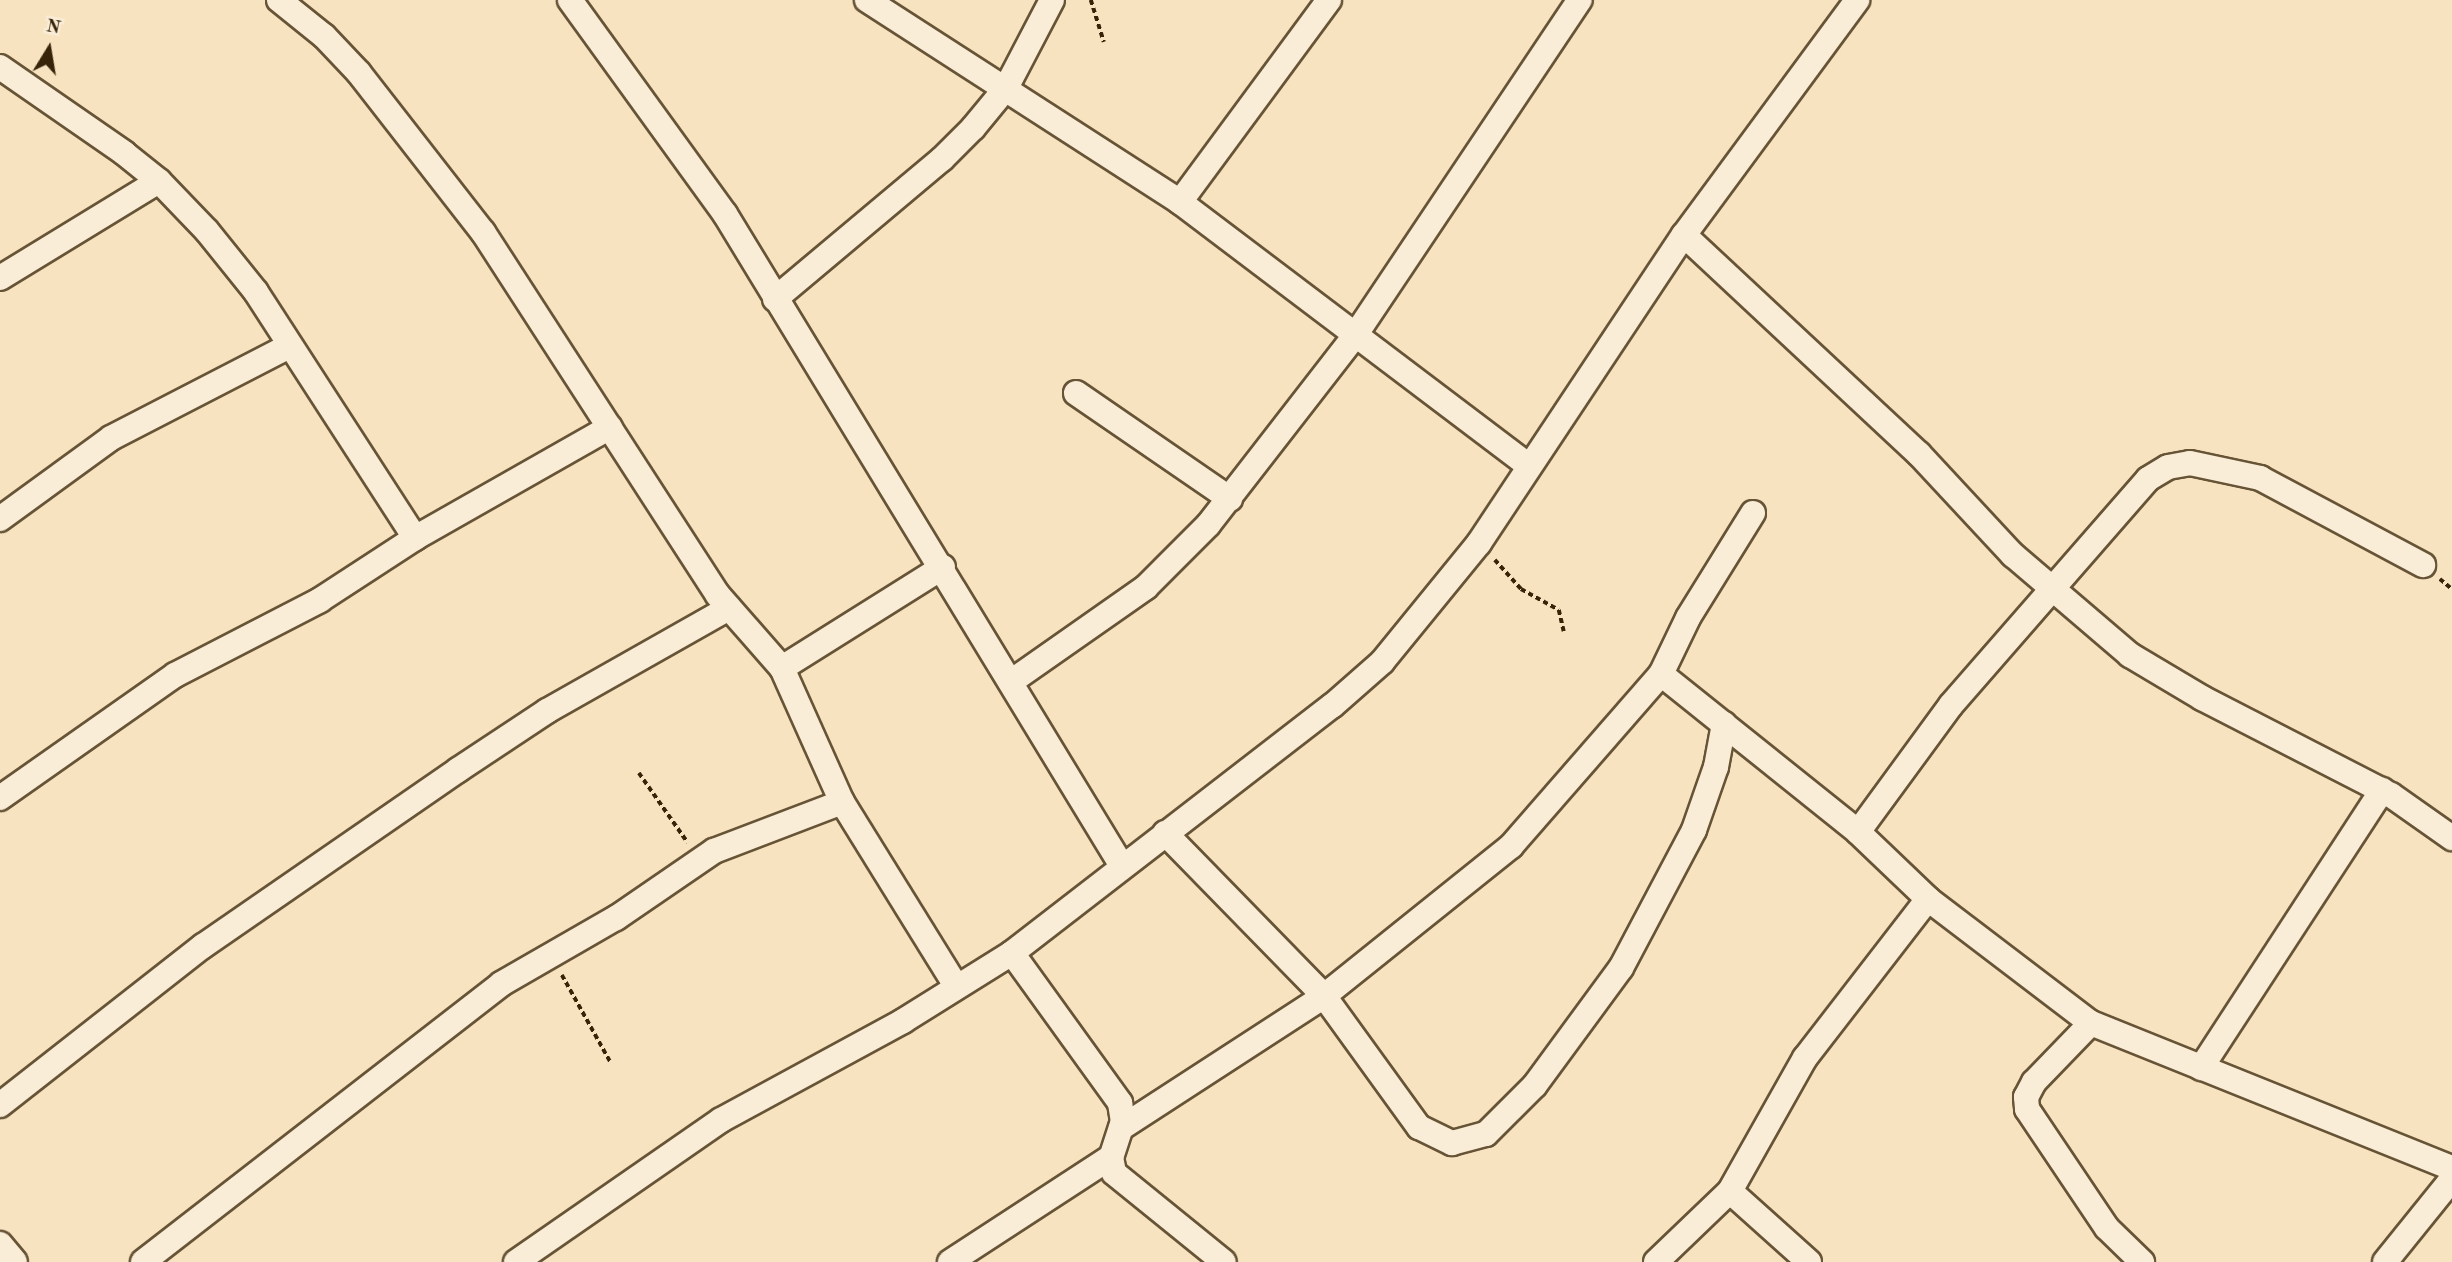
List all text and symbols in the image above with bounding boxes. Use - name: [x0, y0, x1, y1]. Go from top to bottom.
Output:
- north arrow: [14, 14, 84, 84]
- text: N: [44, 17, 62, 39]

